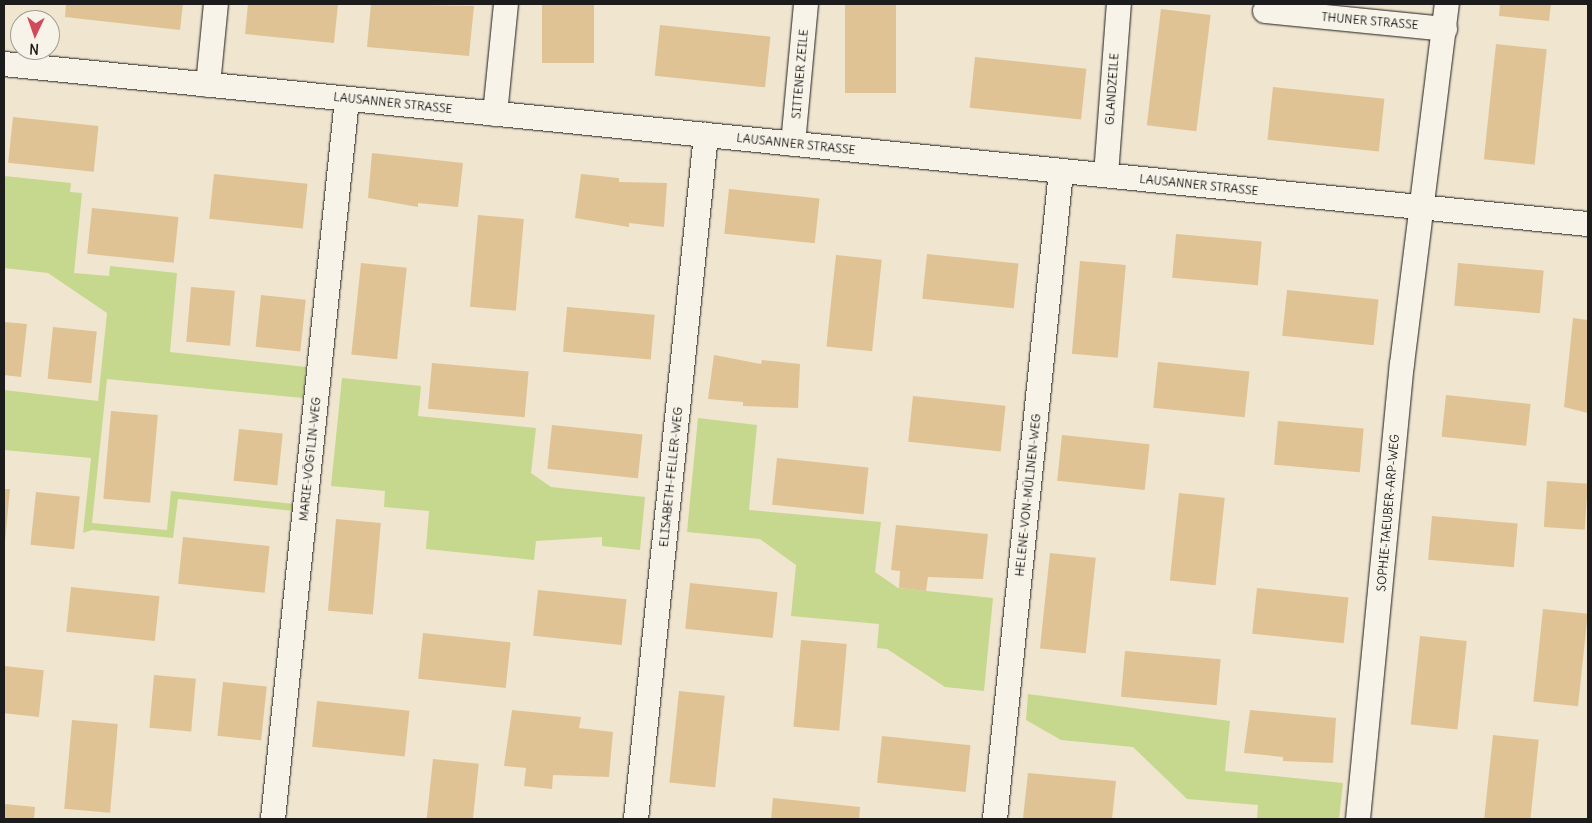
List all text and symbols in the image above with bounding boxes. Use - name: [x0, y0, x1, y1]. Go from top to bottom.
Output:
- north arrow: [10, 10, 60, 60]
- street label: THUNER STRASSE: [1321, 10, 1419, 32]
- street label: SITTENER ZEILE: [789, 29, 811, 119]
- text: N: [29, 40, 40, 58]
- street label: GLANDZEILE: [1102, 52, 1122, 126]
- street label: LAUSANNER STRASSE: [333, 90, 453, 116]
- street label: LAUSANNER STRASSE: [736, 131, 856, 157]
- street label: LAUSANNER STRASSE: [1139, 172, 1259, 198]
- street label: MARIE-VÖGTLIN-WEG: [296, 396, 324, 522]
- street label: ELISABETH-FELLER-WEG: [656, 406, 686, 548]
- street label: HELENE-VON-MÜLINEN-WEG: [1012, 413, 1044, 577]
- street label: SOPHIE-TAEUBER-ARP-WEG: [1374, 434, 1402, 592]

